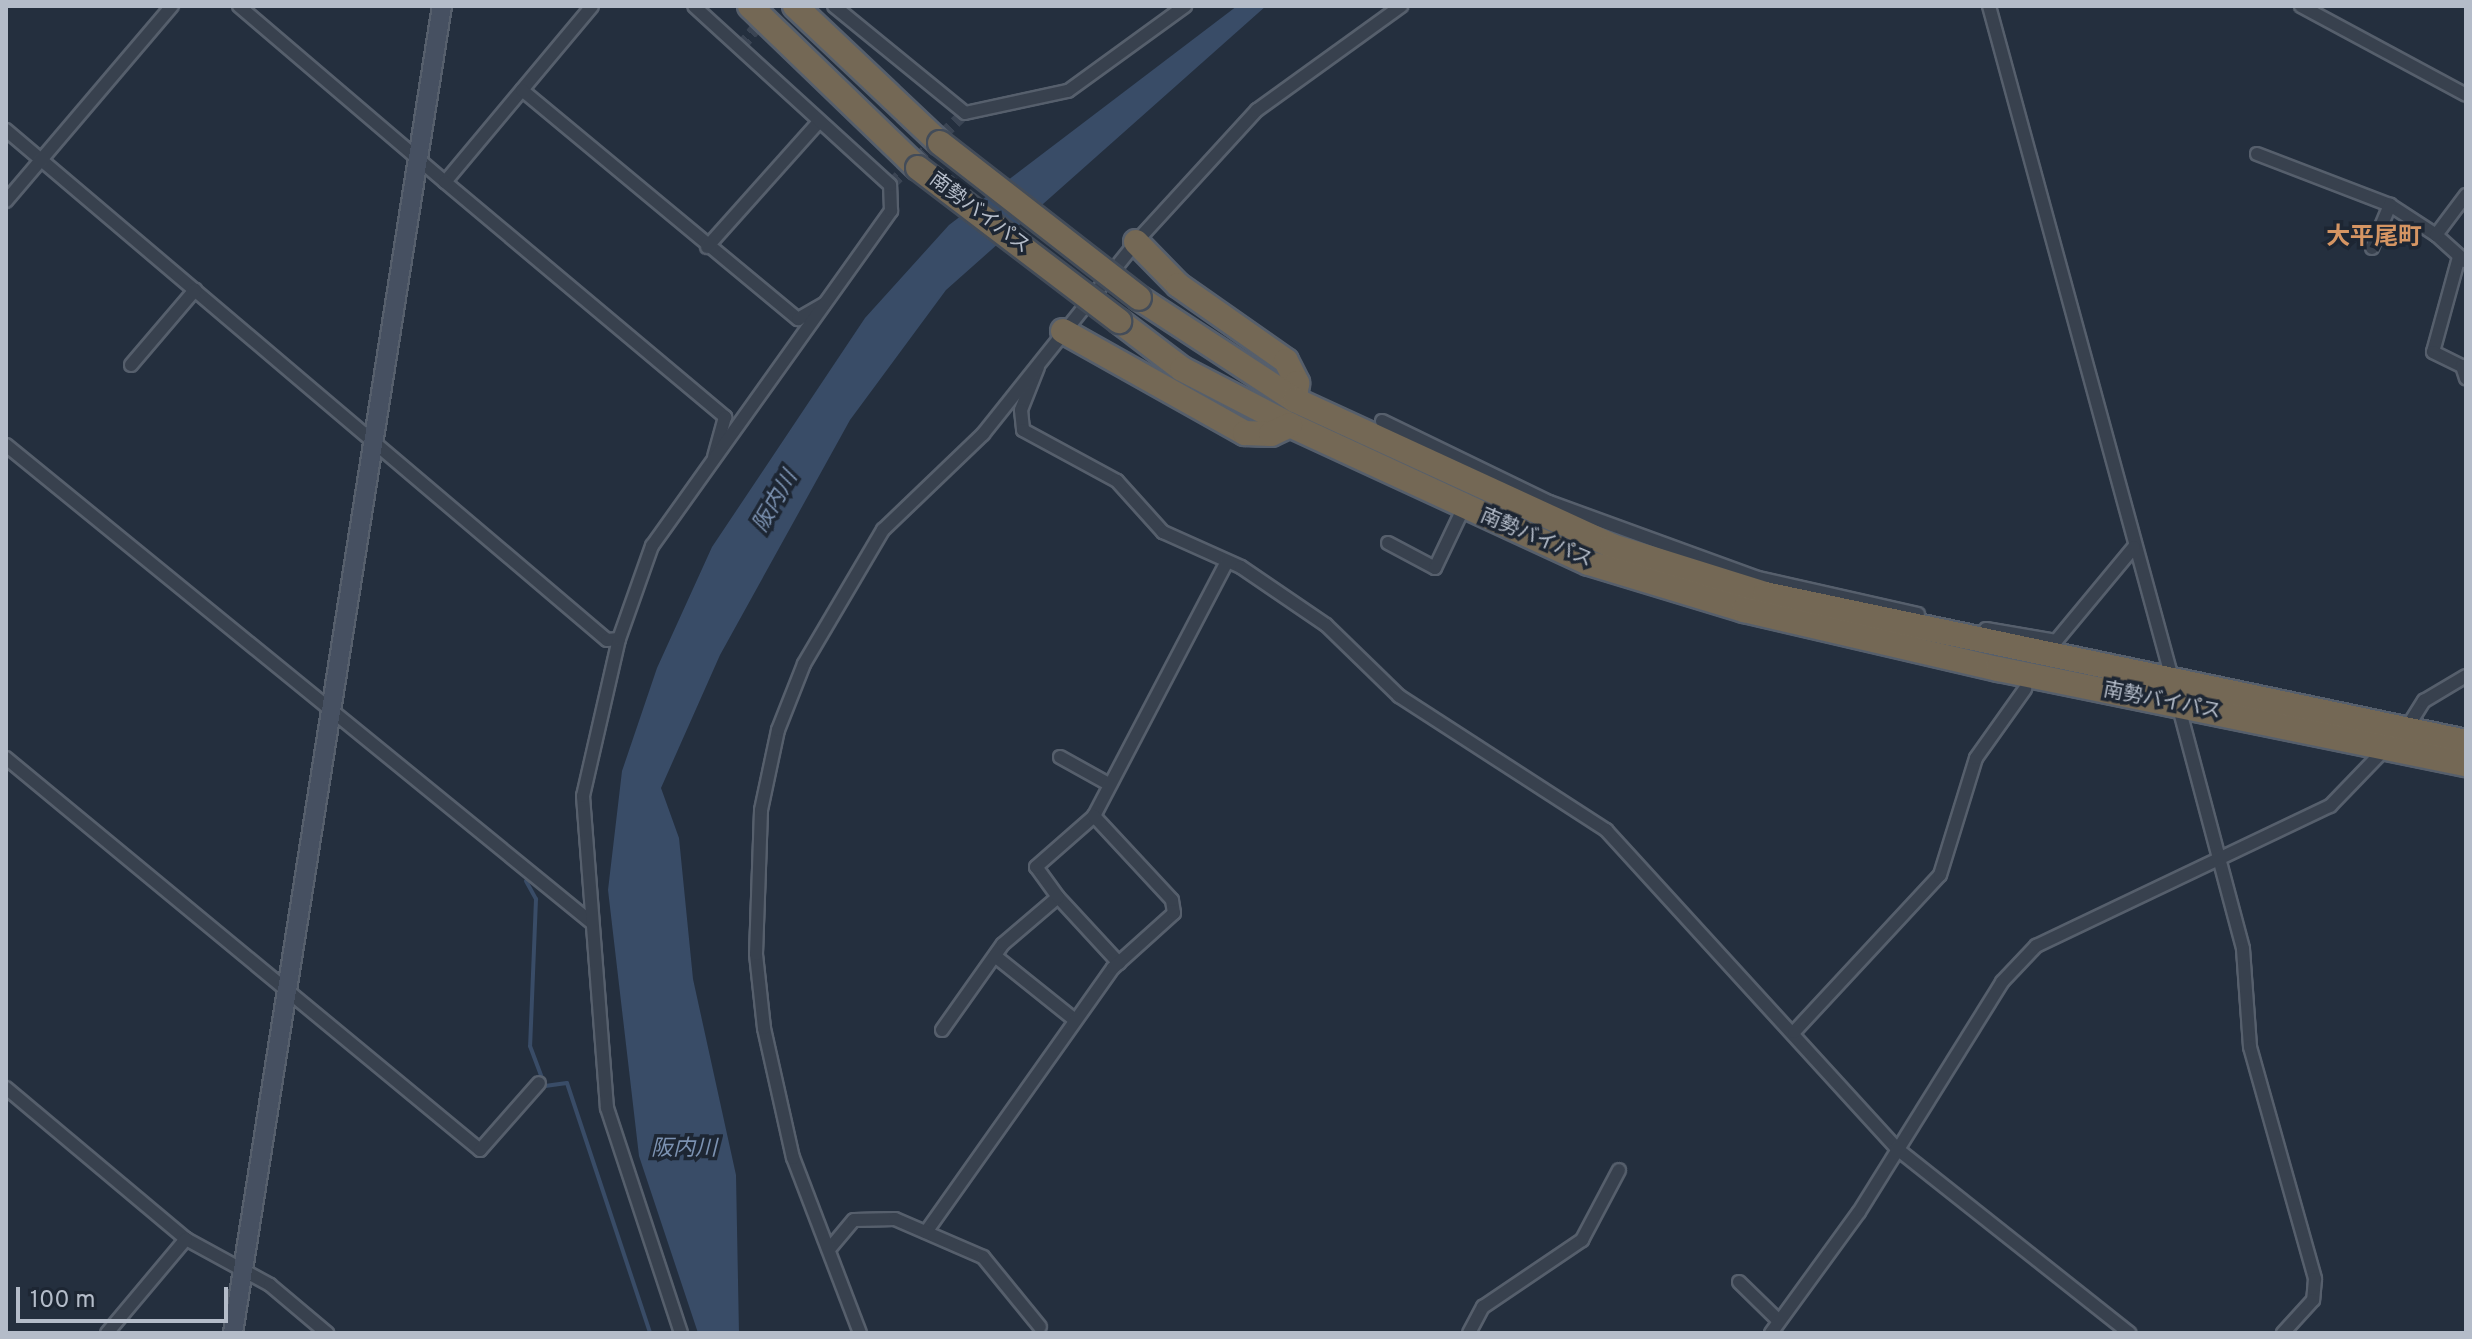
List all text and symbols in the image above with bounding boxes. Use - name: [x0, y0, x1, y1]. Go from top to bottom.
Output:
- street label: 南勢バイパス: [924, 168, 1034, 260]
- district label: 大平尾町: [2326, 225, 2422, 253]
- water label: 阪内川: [748, 467, 804, 537]
- street label: 南勢バイパス: [1476, 505, 1596, 573]
- street label: 南勢バイパス: [2101, 679, 2223, 725]
- water label: 阪内川: [651, 1137, 717, 1163]
- scale bar: [20, 1271, 232, 1321]
- text: 100 m: [30, 1286, 96, 1316]

